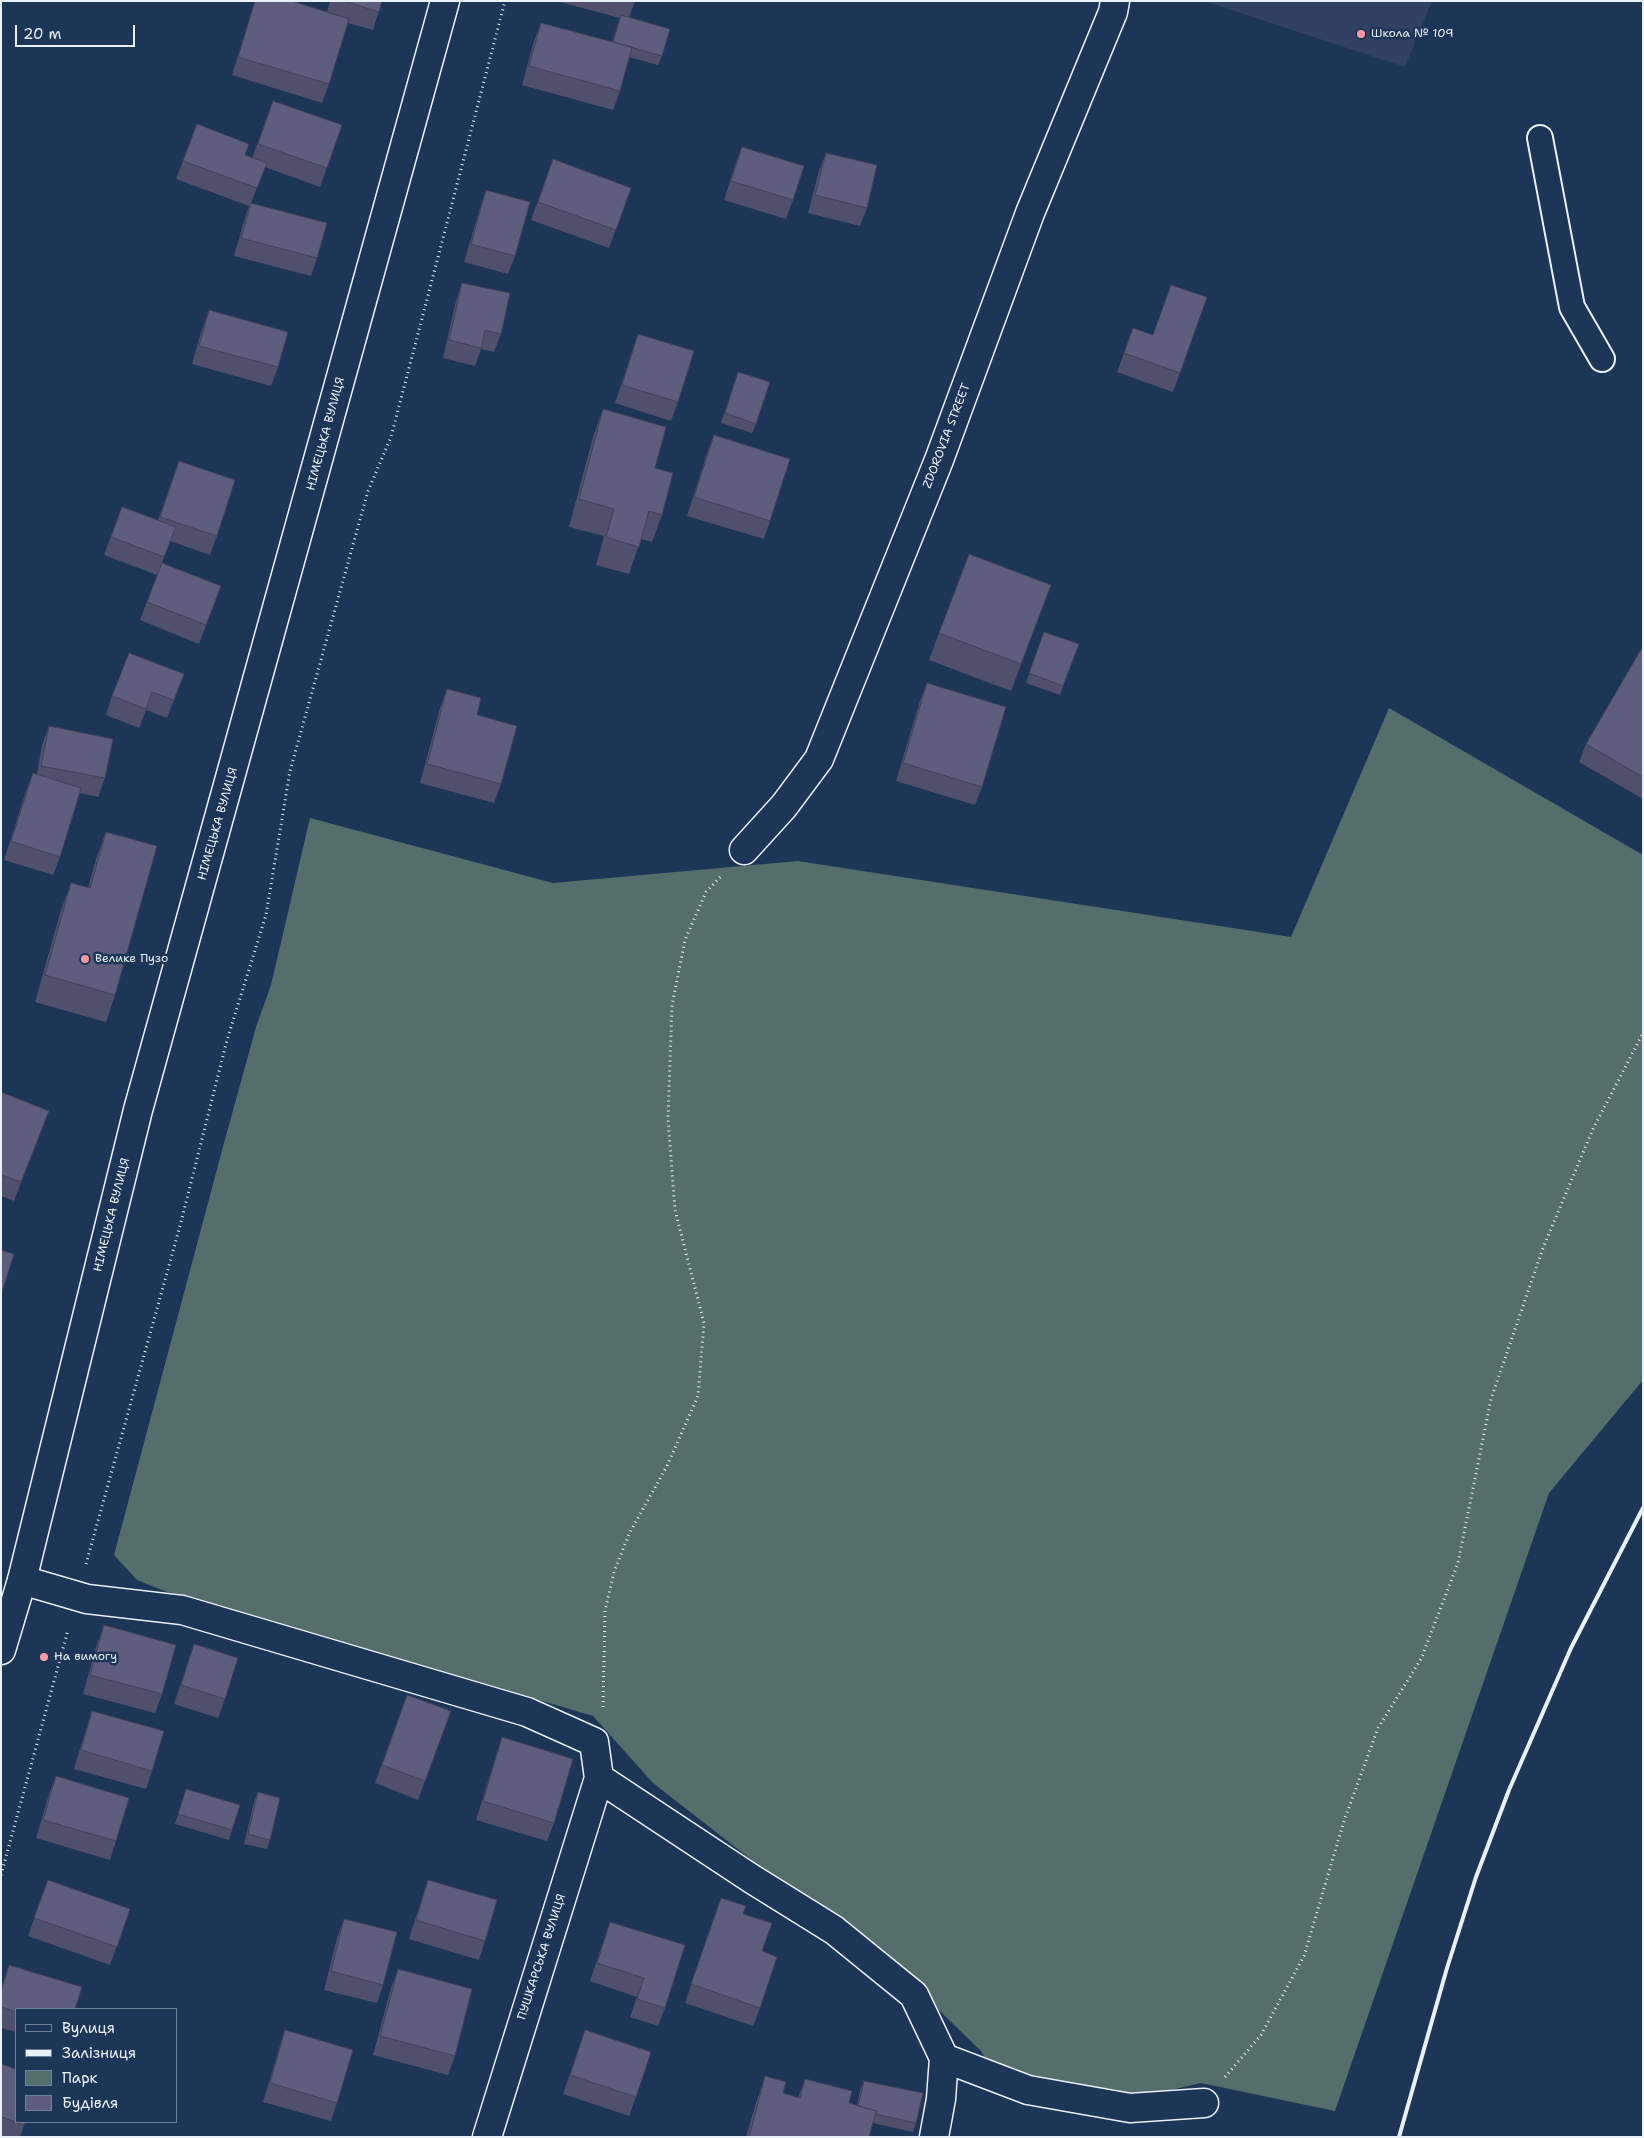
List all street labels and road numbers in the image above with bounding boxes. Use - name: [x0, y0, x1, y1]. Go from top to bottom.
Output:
- street label: НІМЕЦЬКА ВУЛИЦЯ: [304, 376, 348, 492]
- street label: ZDOROVIA STREET: [920, 381, 974, 491]
- street label: НІМЕЦЬКА ВУЛИЦЯ: [195, 766, 241, 882]
- street label: НІМЕЦЬКА ВУЛИЦЯ: [91, 1156, 133, 1274]
- street label: ПУШКАРСЬКА ВУЛИЦЯ: [515, 1892, 569, 2022]

